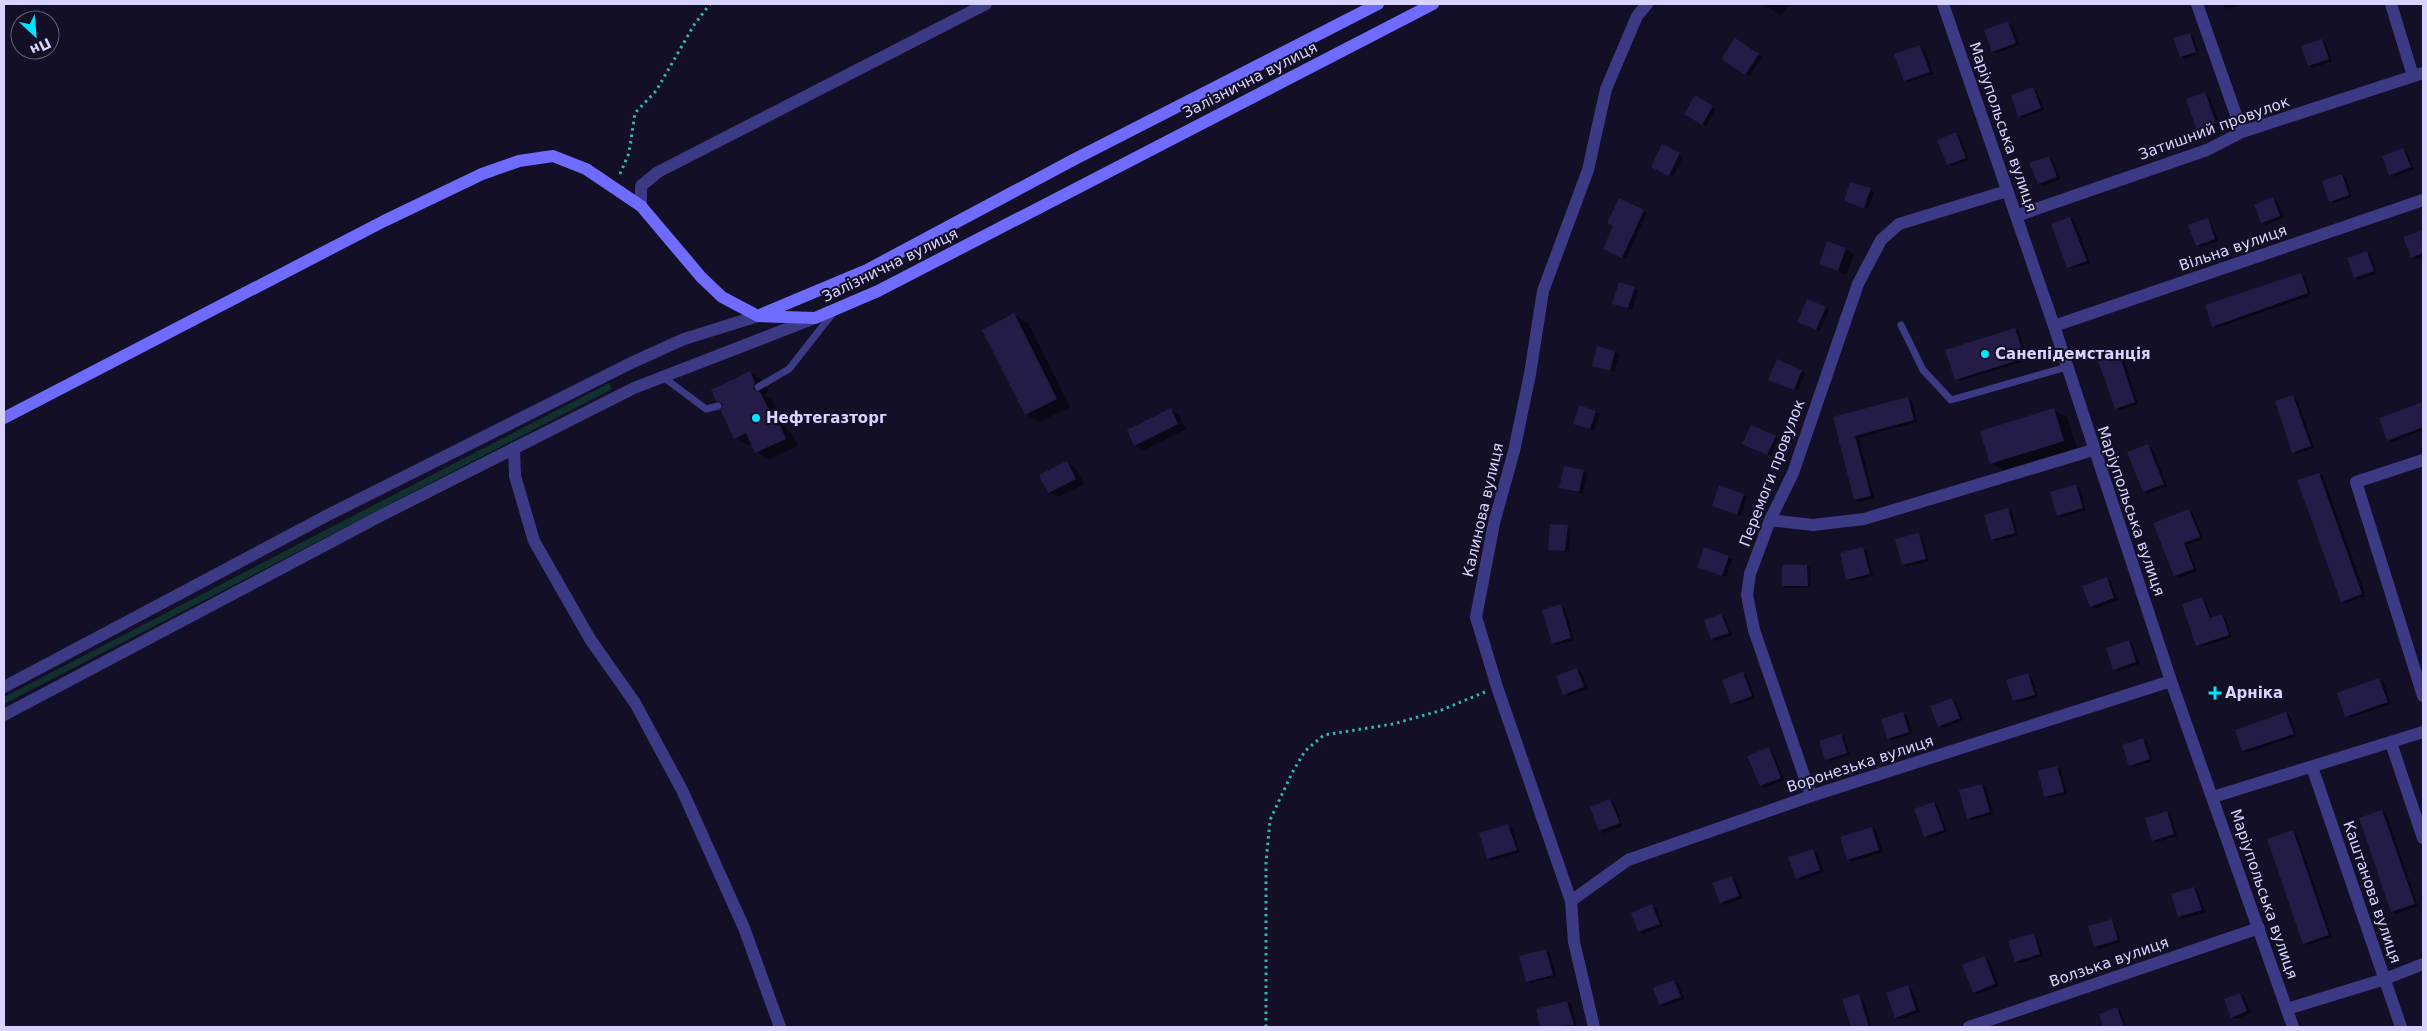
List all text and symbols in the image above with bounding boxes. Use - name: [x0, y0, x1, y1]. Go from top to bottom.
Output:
- north arrow: [10, 10, 60, 60]
- text: Пн: [28, 35, 54, 59]
- street label: Залізнична вулиця: [1180, 38, 1320, 122]
- street label: Маріупольська вулиця: [1965, 40, 2041, 214]
- street label: Затишний провулок: [2136, 92, 2292, 164]
- street label: Вільна вулиця: [2177, 221, 2289, 275]
- street label: Залізнична вулиця: [819, 224, 961, 306]
- place label: Санепідемстанція: [1995, 345, 2151, 363]
- marker: Санепідемстанція: [1979, 348, 1991, 360]
- street label: Перемоги провулок: [1736, 397, 1808, 549]
- place label: Нефтегазторг: [766, 409, 887, 427]
- marker: Нефтегазторг: [750, 412, 762, 424]
- street label: Маріупольська вулиця: [2093, 424, 2169, 598]
- street label: Калинова вулиця: [1459, 441, 1507, 579]
- place label: Арніка: [2225, 684, 2283, 702]
- marker: Арніка: [2209, 687, 2221, 699]
- street label: Воронезька вулиця: [1784, 732, 1936, 796]
- street label: Маріупольська вулиця: [2226, 807, 2302, 981]
- street label: Каштанова вулиця: [2339, 818, 2405, 966]
- street label: Волзька вулиця: [2047, 933, 2171, 991]

